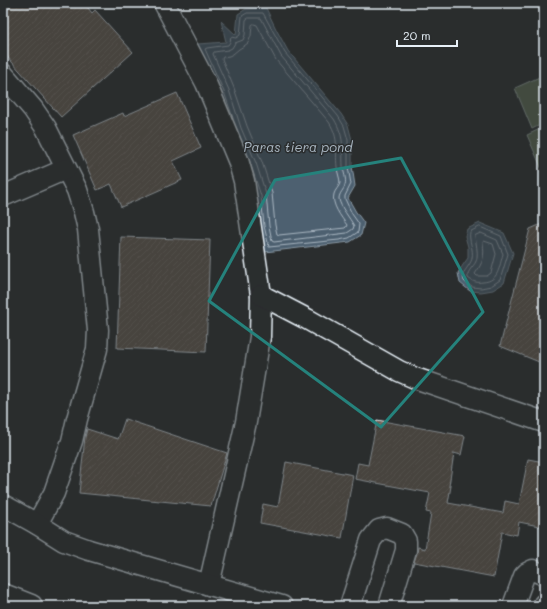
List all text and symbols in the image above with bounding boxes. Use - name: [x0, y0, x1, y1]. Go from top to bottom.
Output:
- scale bar: [397, 22, 457, 48]
- text: 20 m: [403, 27, 431, 43]
- water label: Paras tiera pond: [244, 138, 353, 155]

